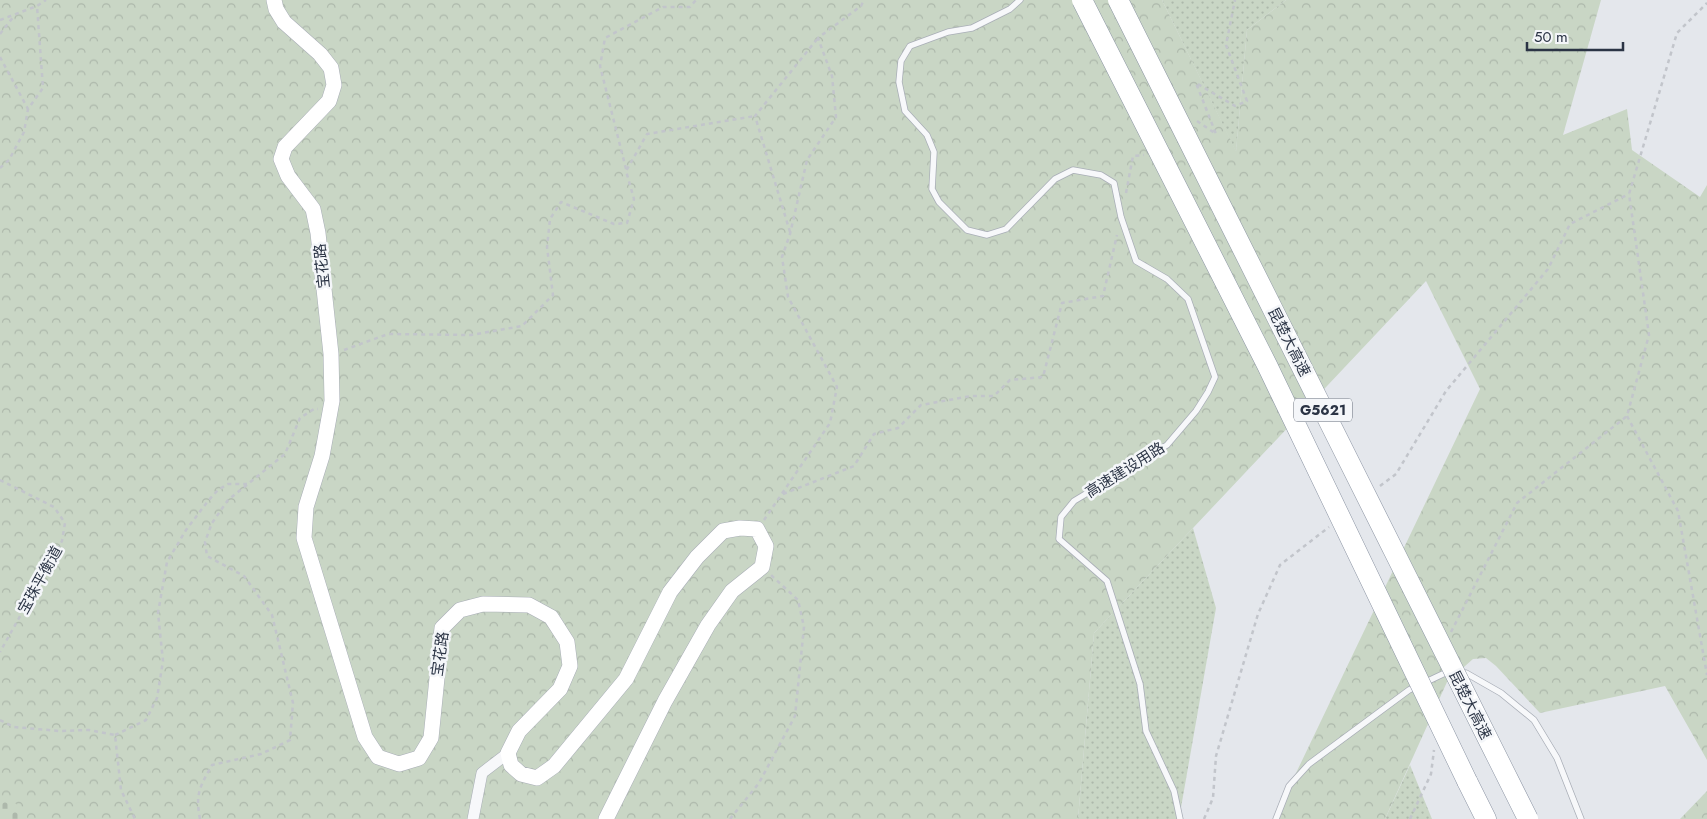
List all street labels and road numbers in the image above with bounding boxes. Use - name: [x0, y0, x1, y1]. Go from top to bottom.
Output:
- street label: 宝花路: [309, 242, 335, 290]
- street label: 昆楚大高速: [1262, 304, 1316, 380]
- road number: G5621: [1294, 398, 1352, 422]
- street label: 高速建设用路: [1081, 437, 1169, 503]
- street label: 宝珠平衡道: [12, 542, 68, 618]
- street label: 宝花路: [426, 630, 454, 678]
- street label: 昆楚大高速: [1443, 667, 1497, 743]

